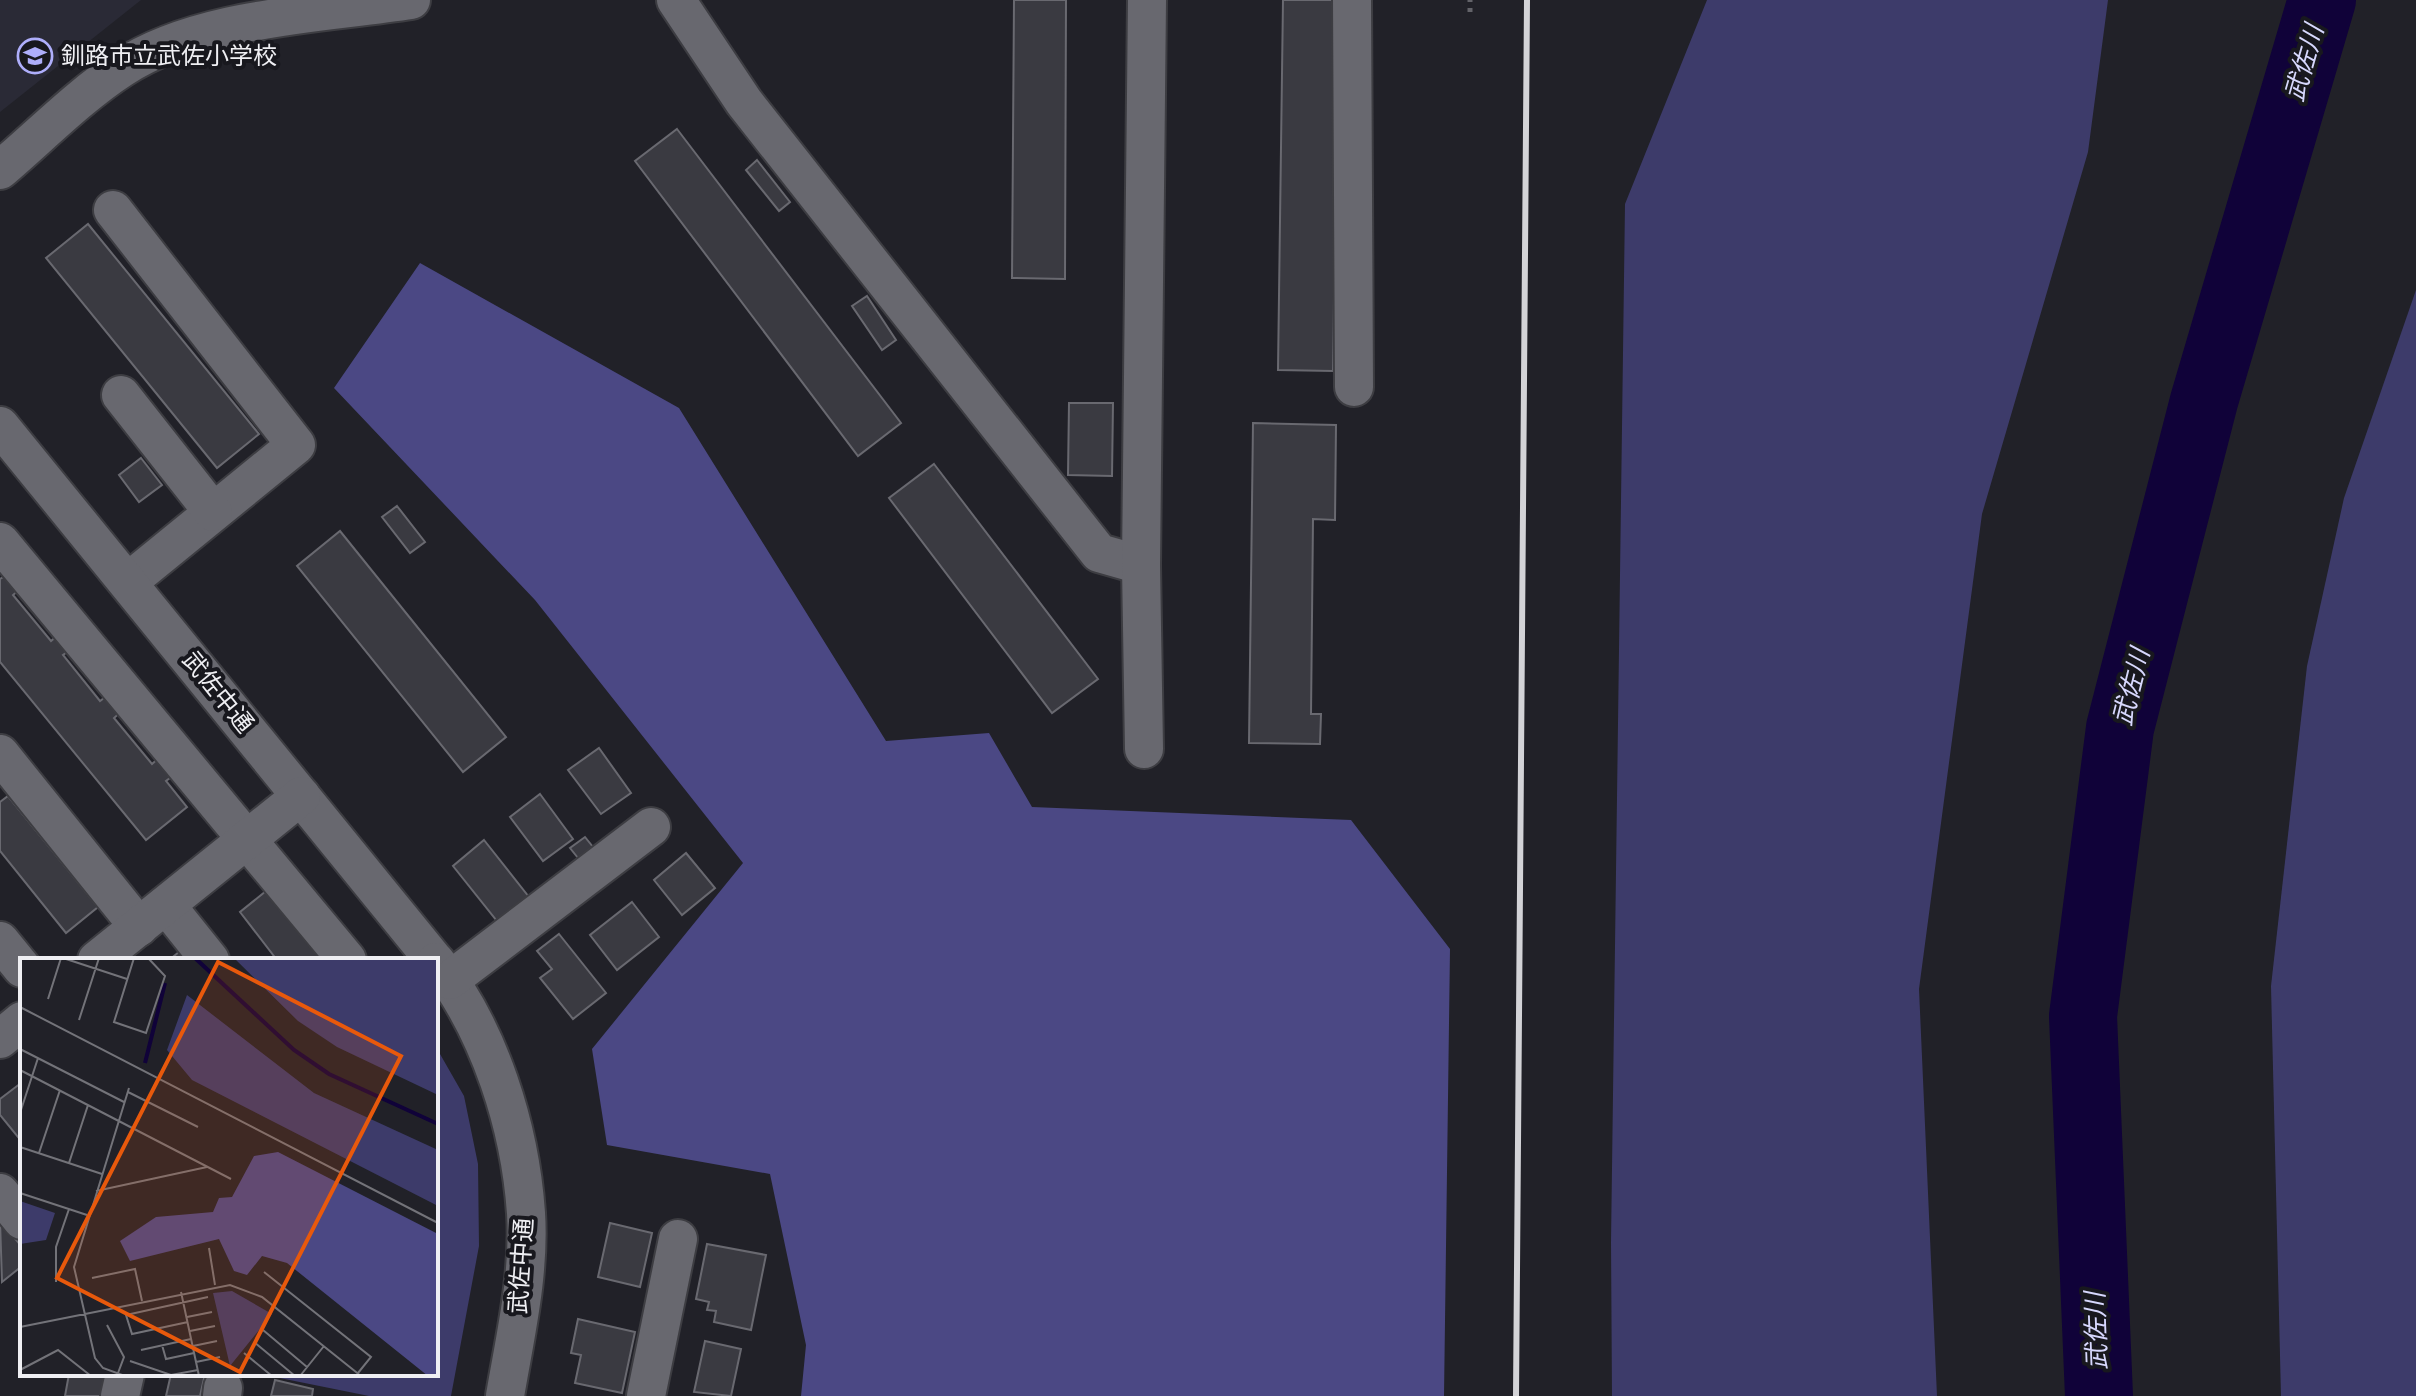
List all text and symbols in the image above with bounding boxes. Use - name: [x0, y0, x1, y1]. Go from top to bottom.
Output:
- water label: 武佐川: [2277, 18, 2329, 104]
- school or university icon: 釧路市立武佐小学校: [16, 37, 54, 75]
- place label: 釧路市立武佐小学校: [61, 40, 277, 69]
- water label: 武佐川: [2105, 642, 2155, 728]
- street label: 武佐中通: [178, 645, 261, 737]
- inset map: [20, 958, 438, 1376]
- street label: 武佐中通: [502, 1217, 537, 1315]
- water label: 武佐川: [2078, 1289, 2111, 1371]

